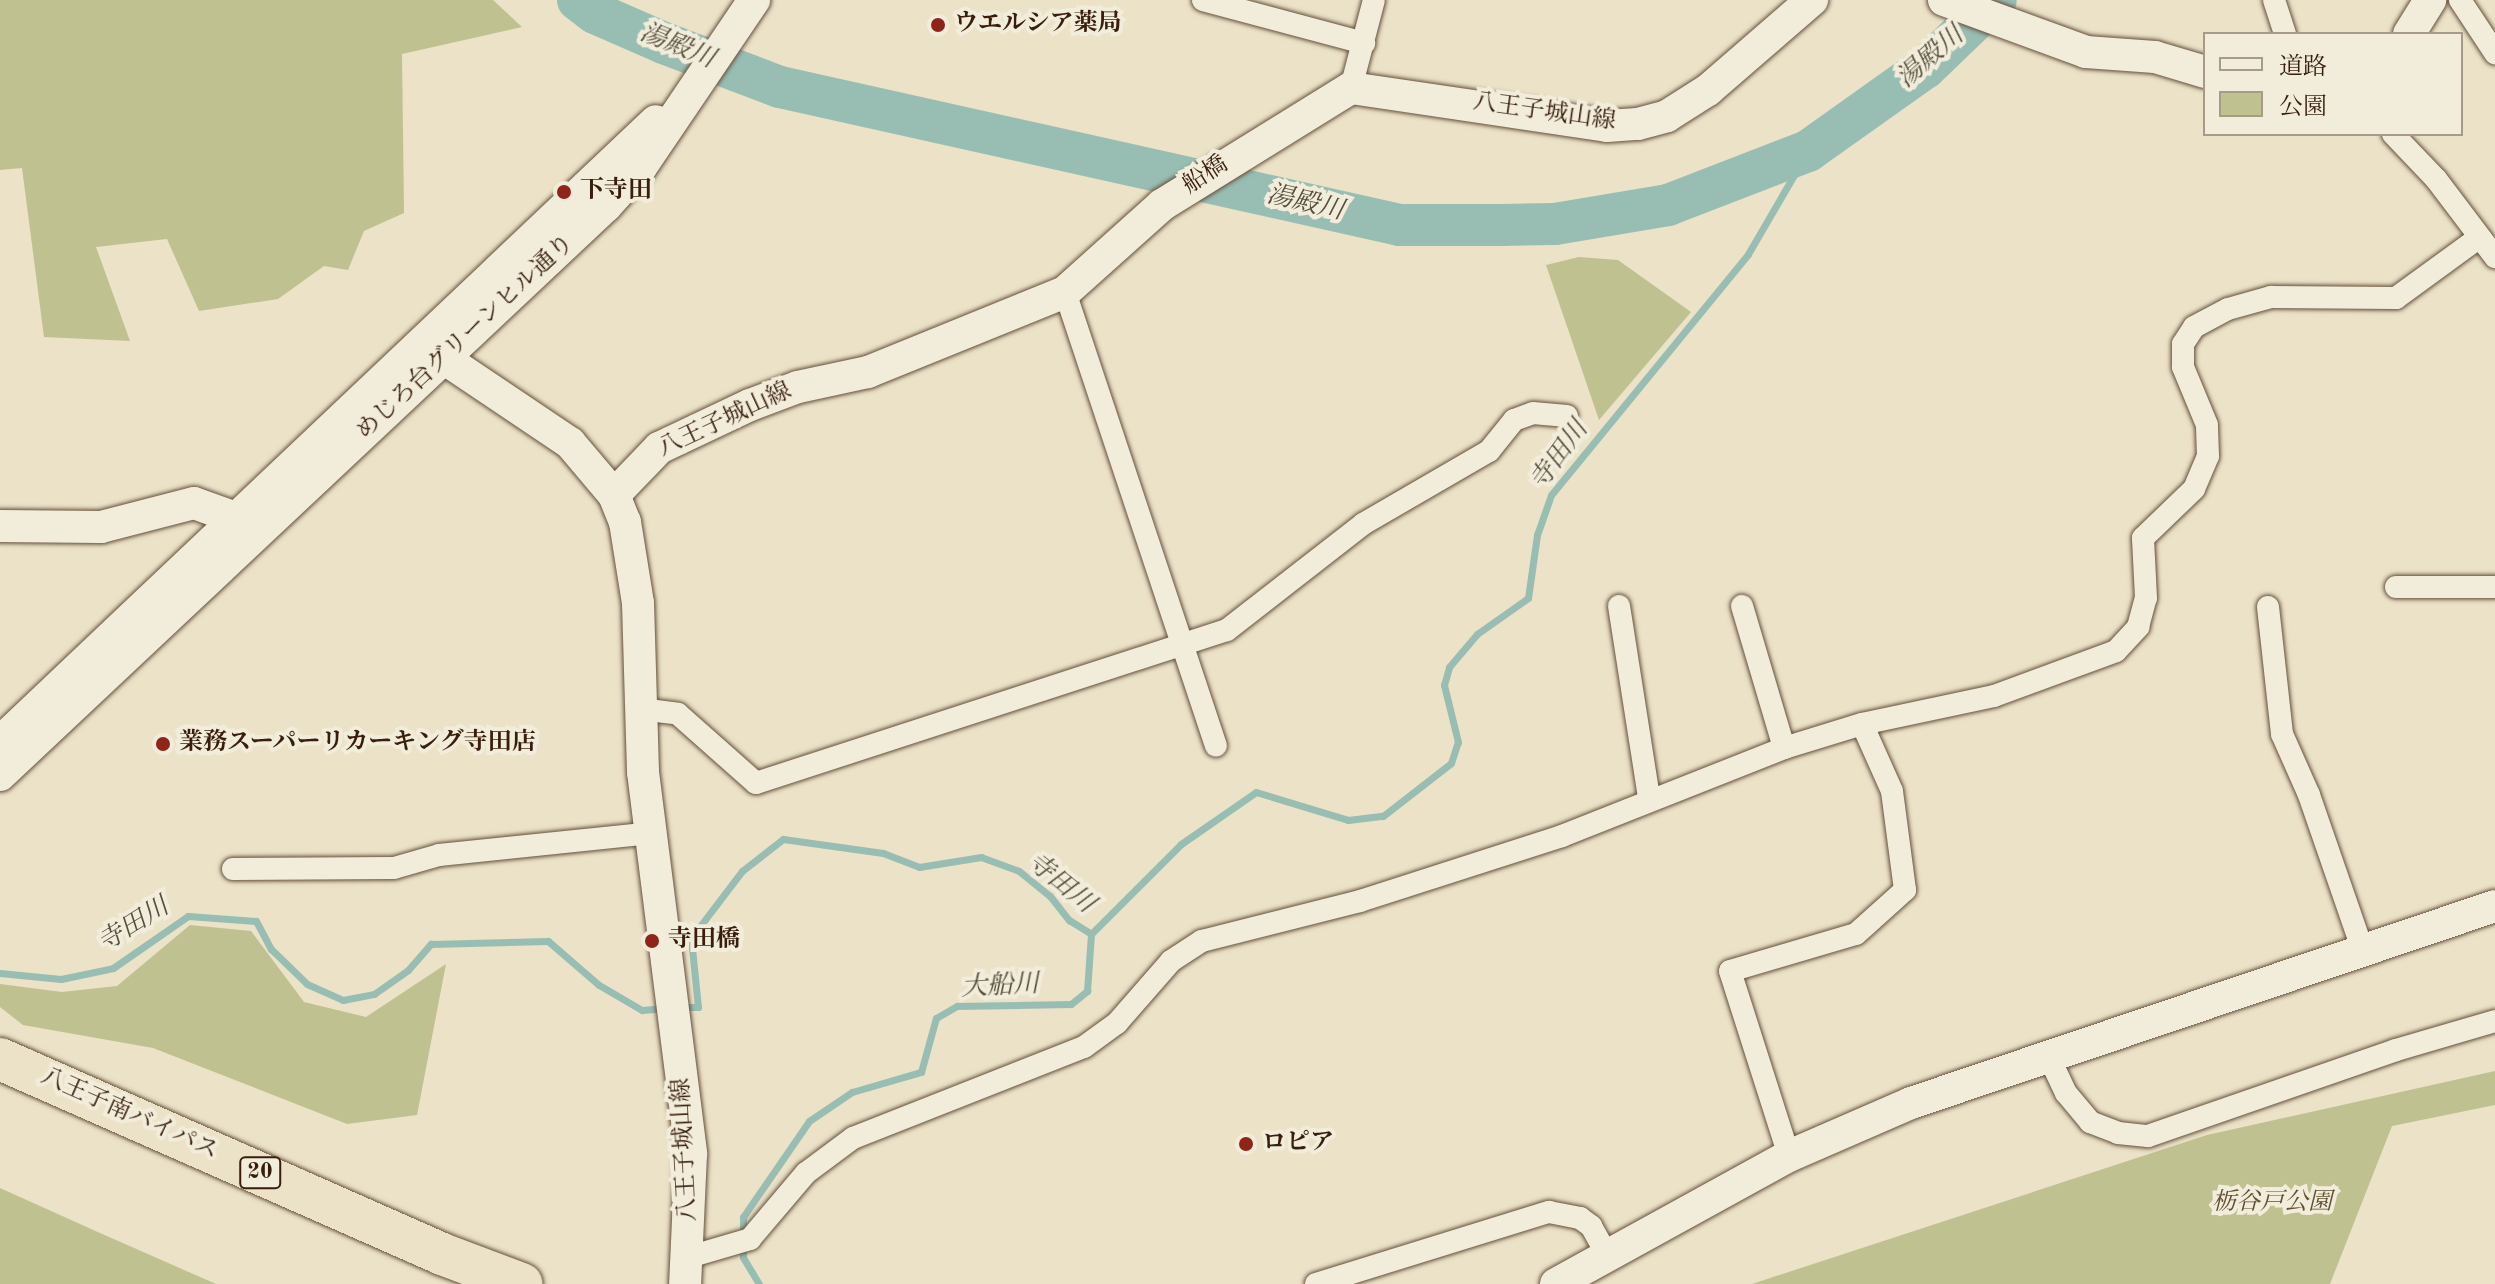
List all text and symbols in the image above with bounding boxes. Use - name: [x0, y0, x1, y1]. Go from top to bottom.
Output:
- place label: ウエルシア薬局: [954, 11, 1122, 39]
- marker: ウエルシア薬局: [929, 16, 947, 34]
- water label: 湯殿川: [635, 18, 719, 76]
- water label: 湯殿川: [1891, 21, 1971, 95]
- legend: [2203, 32, 2463, 136]
- text: 道路: [2279, 56, 2327, 80]
- street label: 八王子城山線: [1471, 89, 1617, 137]
- text: 公園: [2279, 96, 2327, 120]
- street label: 船橋: [1178, 151, 1234, 201]
- place label: 下寺田: [580, 178, 652, 206]
- water label: 湯殿川: [1263, 180, 1347, 228]
- marker: 下寺田: [555, 183, 573, 201]
- street label: めじろ台グリーンヒル通り: [351, 229, 581, 447]
- street label: 八王子城山線: [654, 378, 796, 464]
- water label: 寺田川: [1524, 415, 1596, 497]
- place label: 業務スーパーリカーキング寺田店: [179, 730, 538, 758]
- marker: 業務スーパーリカーキング寺田店: [154, 735, 172, 753]
- water label: 寺田川: [1020, 847, 1100, 921]
- water label: 寺田川: [93, 892, 175, 960]
- place label: 寺田橋: [668, 927, 740, 955]
- marker: 寺田橋: [643, 932, 661, 950]
- water label: 大船川: [960, 969, 1040, 1005]
- street label: 八王子南バイパス: [35, 1063, 223, 1167]
- street label: 八王子城山線: [668, 1077, 704, 1223]
- place label: ロピア: [1262, 1130, 1334, 1158]
- marker: ロピア: [1237, 1135, 1255, 1153]
- road number: 20: [238, 1155, 282, 1191]
- park label: 栃谷戸公園: [2212, 1190, 2332, 1218]

